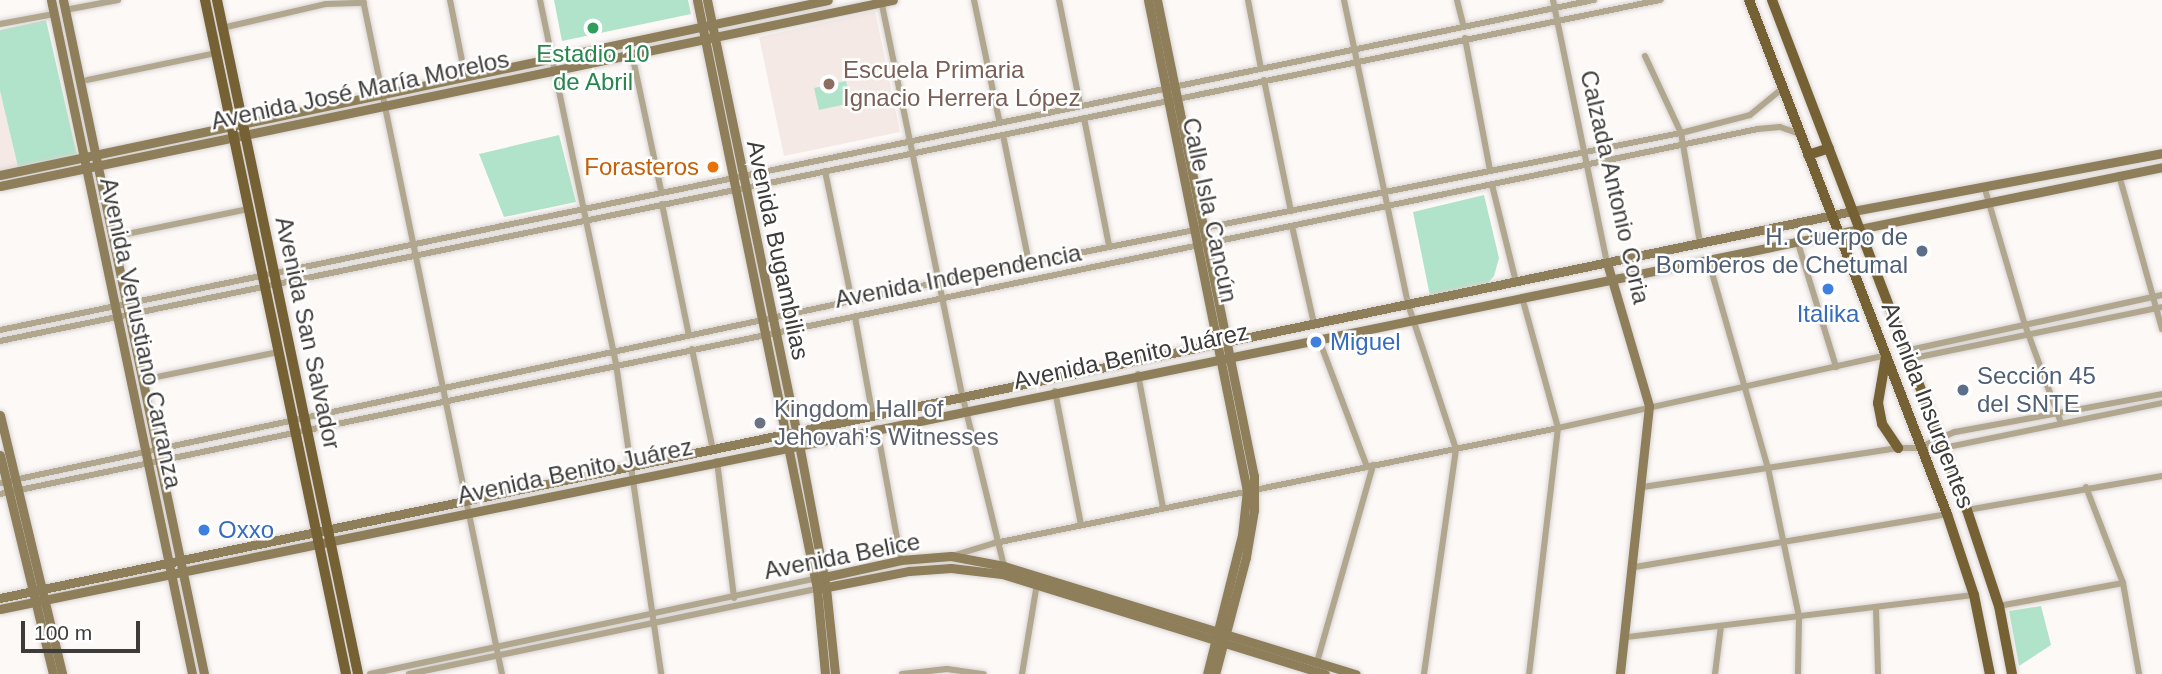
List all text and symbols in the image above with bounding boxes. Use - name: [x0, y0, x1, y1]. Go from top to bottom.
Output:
- marker: Estadio 10 de Abril: [585, 20, 601, 36]
- place label: Estadio 10 de Abril: [536, 40, 650, 96]
- street label: Avenida José María Morelos: [208, 44, 512, 136]
- place label: Escuela Primaria Ignacio Herrera López: [843, 56, 1080, 112]
- street label: Calzada Antonio Coria: [1574, 67, 1656, 307]
- marker: Escuela Primaria Ignacio Herrera López: [821, 76, 837, 92]
- street label: Calle Isla Cancún: [1176, 115, 1244, 305]
- street label: Avenida Bugambilias: [741, 138, 815, 362]
- place label: Forasteros: [584, 153, 699, 181]
- marker: Forasteros: [705, 159, 721, 175]
- street label: Avenida Venustiano Carranza: [94, 175, 188, 491]
- street label: Avenida San Salvador: [269, 214, 347, 452]
- place label: H. Cuerpo de Bomberos de Chetumal: [1656, 223, 1908, 279]
- street label: Avenida Independencia: [832, 238, 1084, 314]
- marker: H. Cuerpo de Bomberos de Chetumal: [1914, 243, 1930, 259]
- marker: Italika: [1820, 281, 1836, 297]
- street label: Avenida Insurgentes: [1875, 298, 1981, 512]
- place label: Italika: [1797, 300, 1859, 328]
- street label: Avenida Benito Juárez: [1011, 317, 1251, 395]
- place label: Miguel: [1330, 328, 1401, 356]
- marker: Miguel: [1308, 334, 1324, 350]
- place label: Sección 45 del SNTE: [1977, 362, 2096, 418]
- marker: Sección 45 del SNTE: [1955, 382, 1971, 398]
- place label: Kingdom Hall of Jehovah's Witnesses: [774, 395, 999, 451]
- marker: Kingdom Hall of Jehovah's Witnesses: [752, 415, 768, 431]
- street label: Avenida Benito Juárez: [455, 432, 695, 510]
- place label: Oxxo: [218, 516, 274, 544]
- marker: Oxxo: [196, 522, 212, 538]
- street label: Avenida Belice: [762, 527, 922, 585]
- scale bar: [24, 608, 144, 652]
- text: 100 m: [34, 621, 92, 644]

